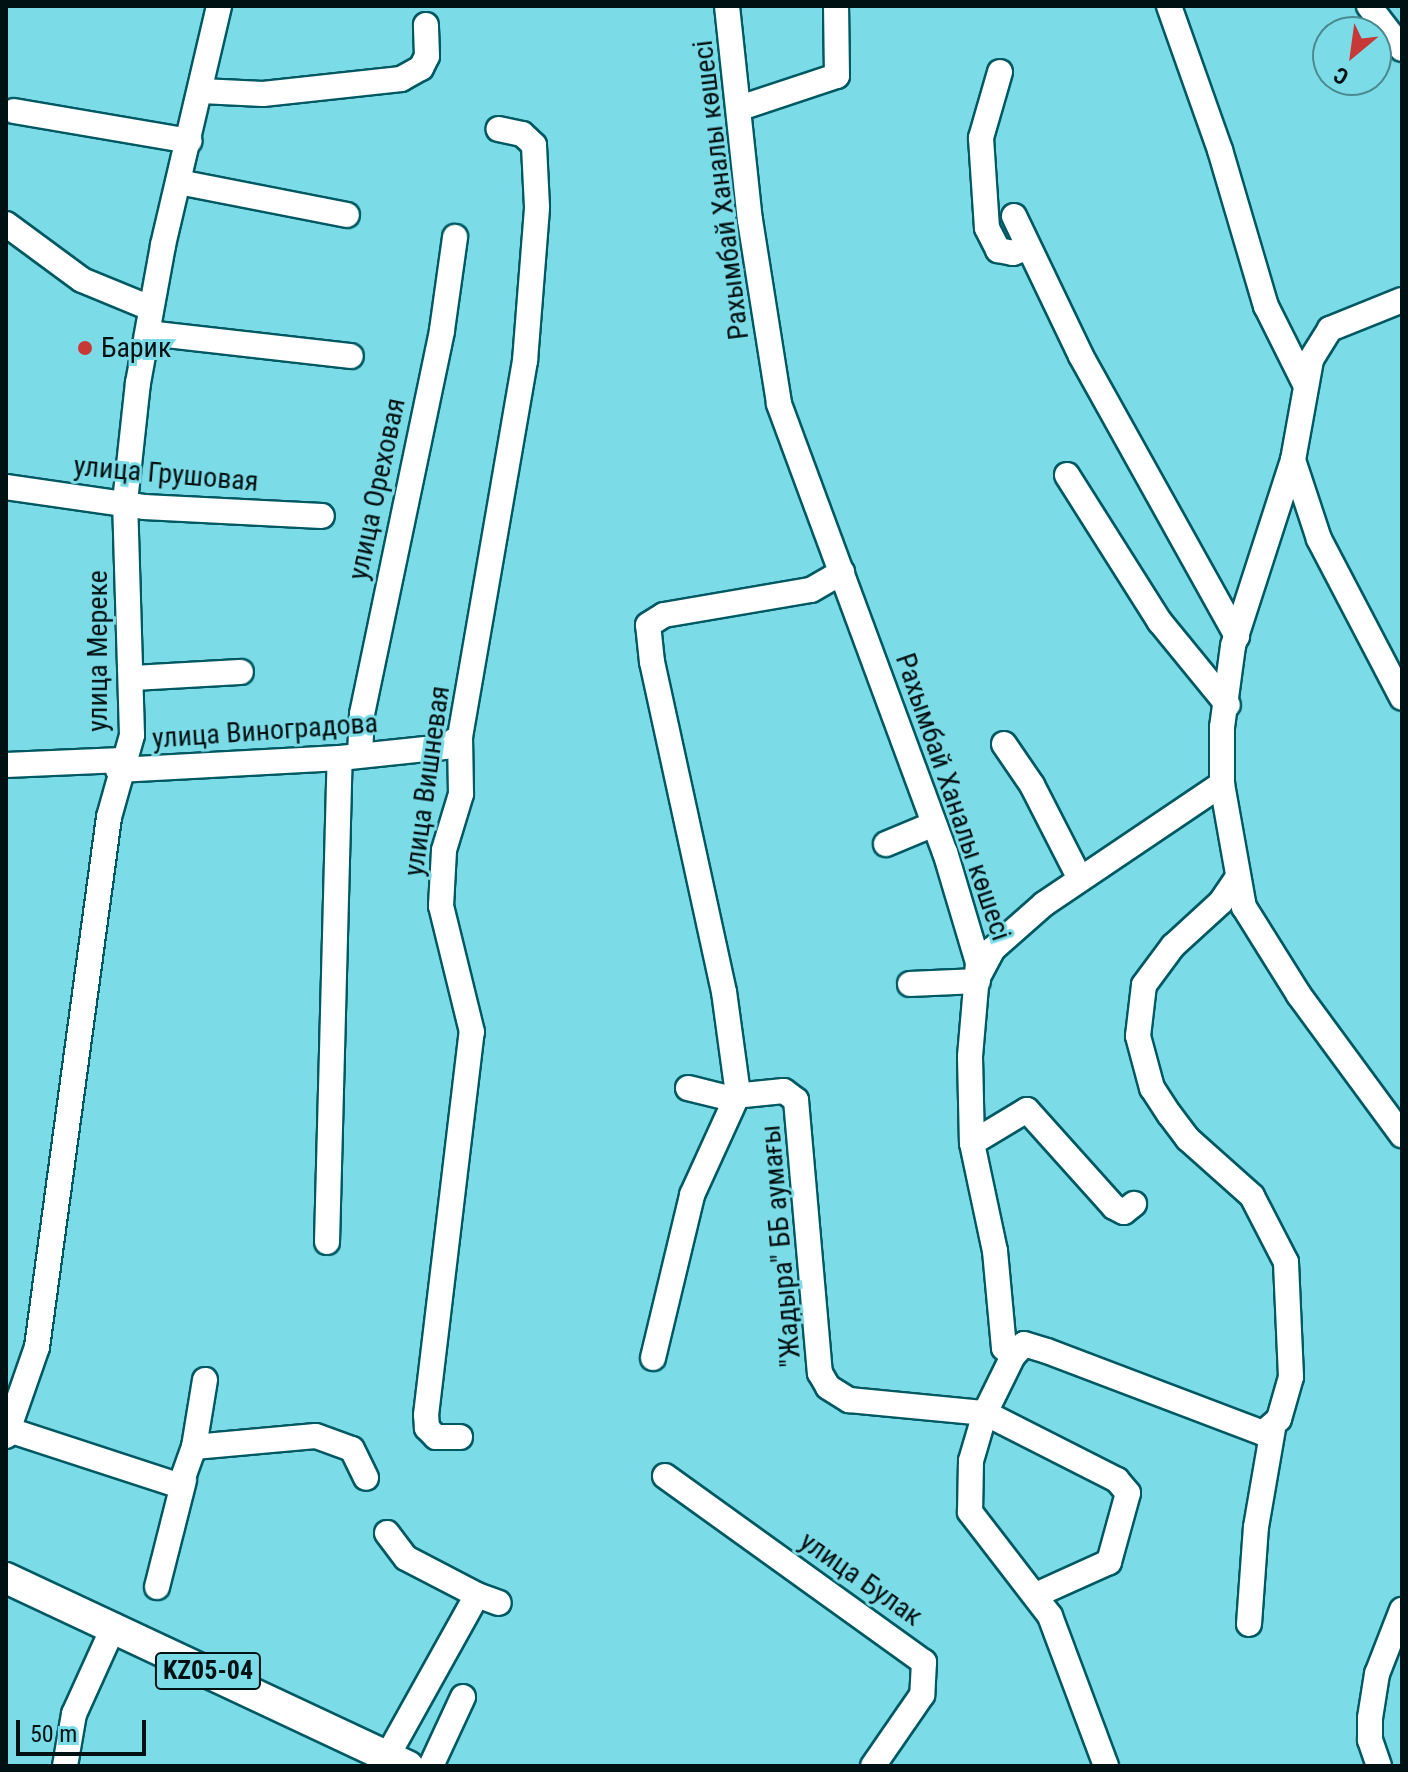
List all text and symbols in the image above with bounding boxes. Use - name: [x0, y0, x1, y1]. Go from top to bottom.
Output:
- north arrow: [1312, 16, 1392, 96]
- street label: Рахымбай Ханалы көшесі: [686, 38, 756, 342]
- text: С: [1330, 62, 1353, 90]
- place label: Барик: [101, 331, 171, 365]
- marker: Барик: [76, 339, 94, 357]
- street label: улица Ореховая: [341, 395, 413, 583]
- street label: улица Грушовая: [72, 449, 260, 499]
- street label: улица Мереке: [81, 570, 115, 732]
- street label: Рахымбай Ханалы көшесі: [888, 649, 1018, 945]
- street label: улица Вишневая: [397, 684, 457, 878]
- street label: улица Виноградова: [151, 706, 379, 756]
- street label: "Жадыра" ББ аумағы: [754, 1123, 808, 1369]
- street label: улица Булак: [793, 1525, 929, 1633]
- road number: KZ05-04: [154, 1649, 262, 1693]
- scale bar: [20, 1704, 150, 1754]
- text: 50 m: [30, 1720, 77, 1748]

